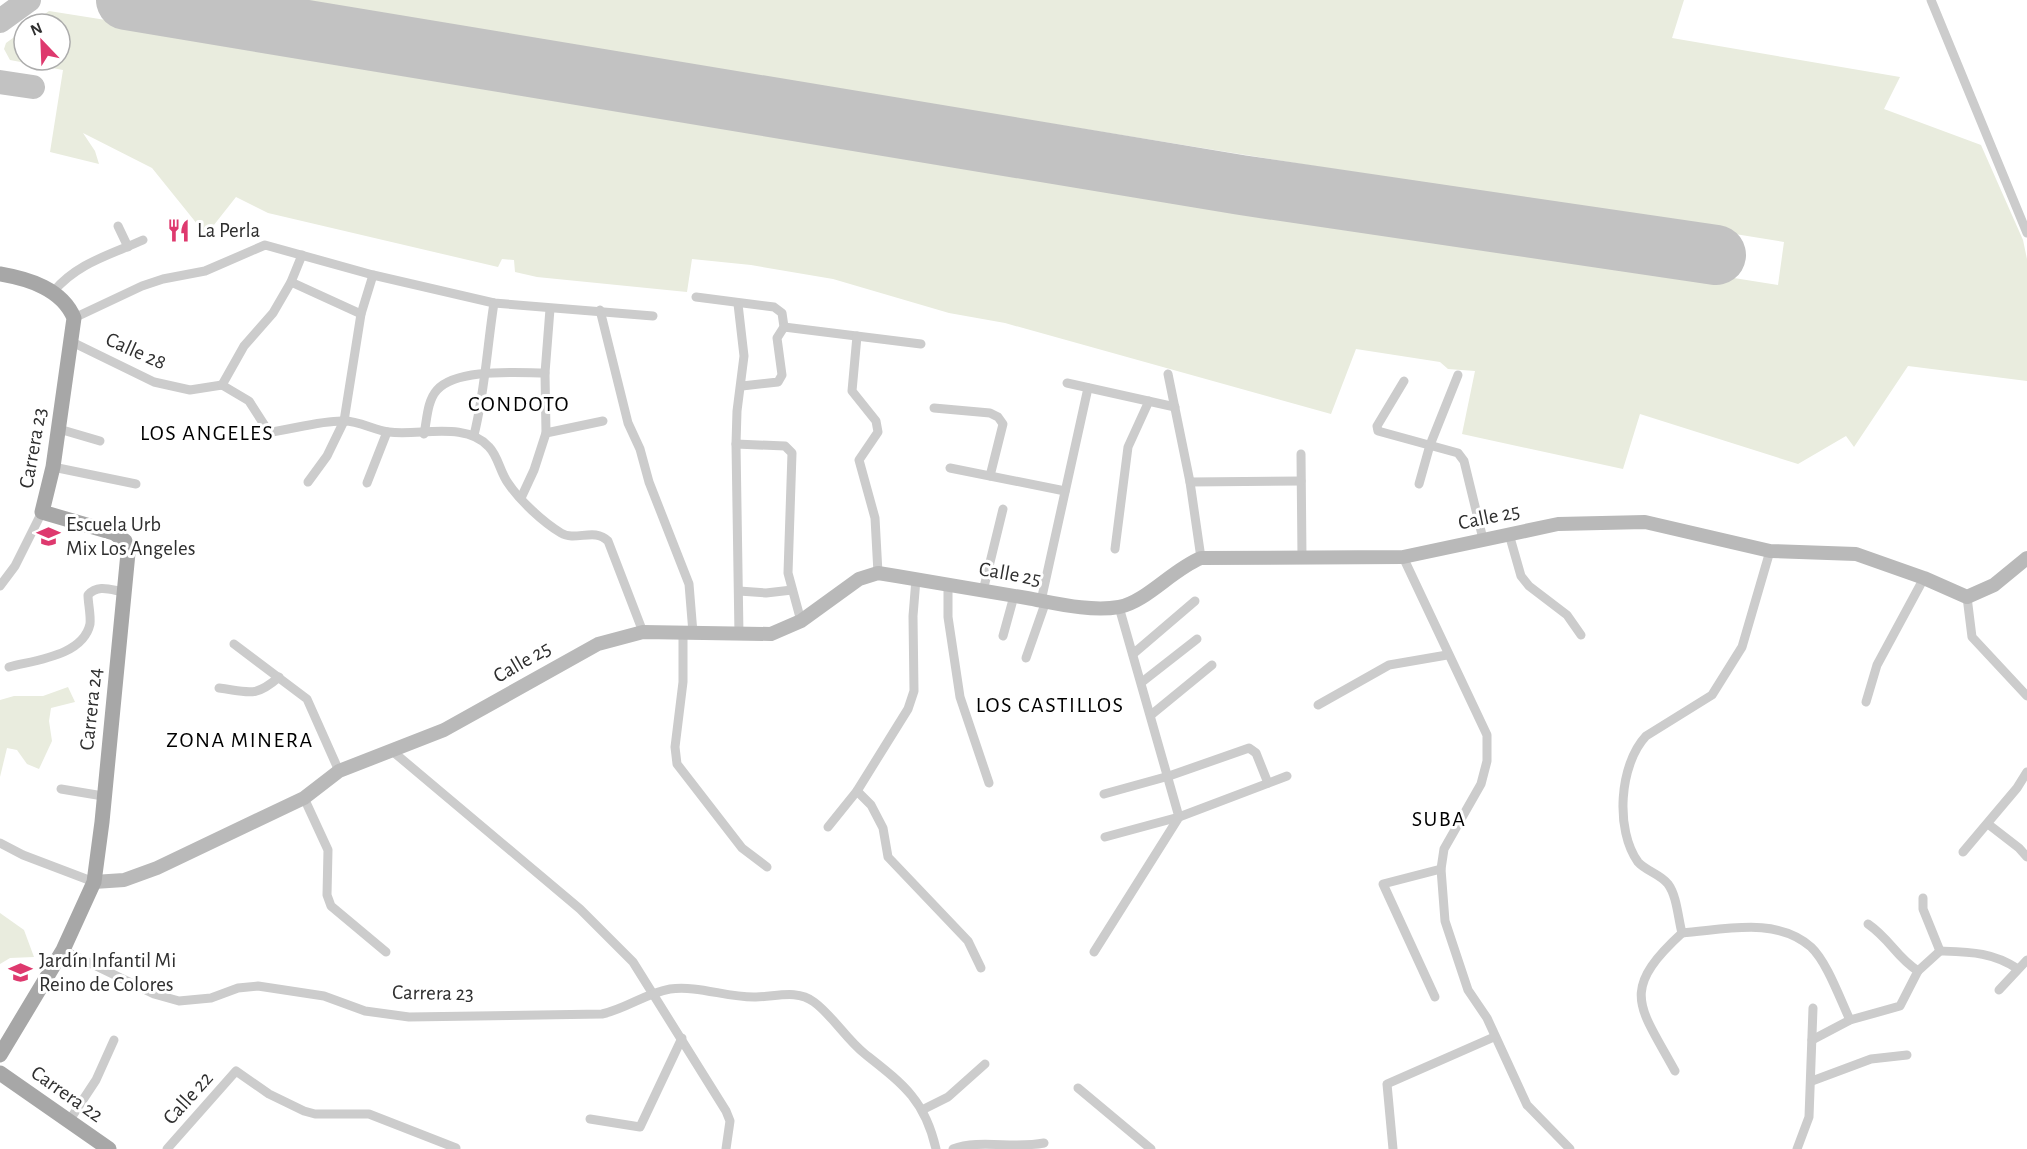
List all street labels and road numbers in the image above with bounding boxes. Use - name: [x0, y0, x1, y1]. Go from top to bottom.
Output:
- street label: Calle 28: [103, 328, 169, 374]
- street label: Carrera 23: [16, 406, 50, 490]
- street label: Calle 25: [1456, 500, 1522, 534]
- street label: Calle 25: [977, 558, 1043, 590]
- street label: Calle 25: [490, 637, 554, 687]
- street label: Carrera 24: [76, 667, 106, 751]
- street label: Carrera 23: [392, 982, 474, 1004]
- street label: Carrera 22: [27, 1062, 107, 1126]
- street label: Calle 22: [159, 1067, 217, 1129]

